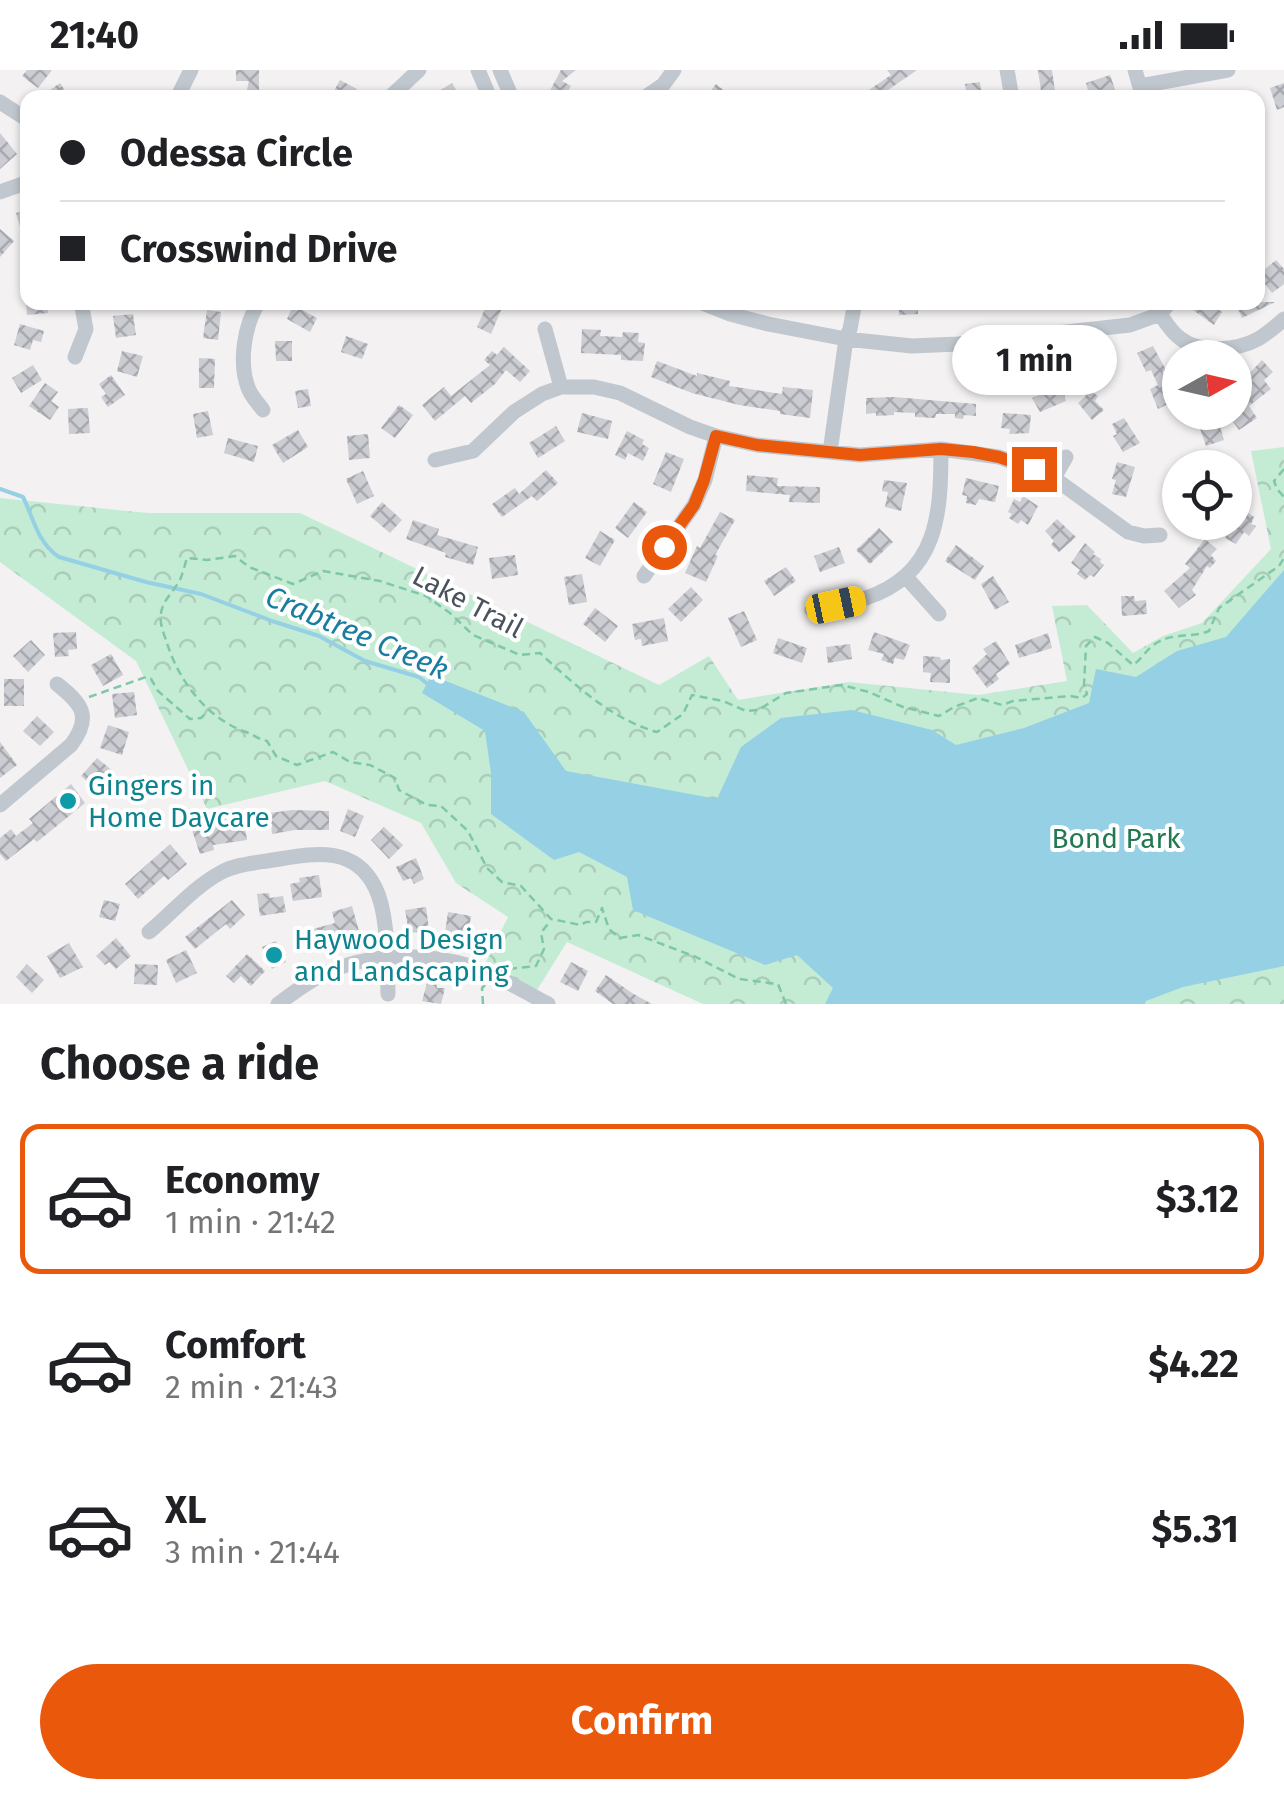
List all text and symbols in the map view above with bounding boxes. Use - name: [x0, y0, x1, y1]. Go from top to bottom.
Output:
- text: 21:40: [50, 12, 139, 58]
- text: Odessa Circle: [120, 130, 353, 176]
- text: Crosswind Drive: [120, 226, 398, 272]
- callout: 1 min: [952, 324, 1116, 394]
- north arrow: [1162, 340, 1252, 430]
- map controls: [1162, 340, 1252, 540]
- text: 1 min: [996, 341, 1073, 379]
- route end: [1012, 447, 1057, 492]
- button: locate: [1162, 450, 1252, 540]
- route start: [642, 525, 687, 570]
- street label: Lake Trail: [407, 559, 529, 645]
- water label: Crabtree Creek: [260, 578, 454, 688]
- car: [804, 584, 868, 626]
- place label: Gingers in Home Daycare: [88, 769, 270, 834]
- marker: Gingers in Home Daycare: [57, 790, 79, 812]
- park label: Bond Park: [1051, 822, 1181, 855]
- place label: Haywood Design and Landscaping: [294, 923, 509, 988]
- marker: Haywood Design and Landscaping: [263, 944, 285, 966]
- text: Choose a ride: [40, 1037, 319, 1091]
- icon: car: [45, 1154, 135, 1244]
- text: Economy: [165, 1157, 320, 1203]
- text: $3.12: [1156, 1176, 1239, 1222]
- text: 1 min · 21:42: [165, 1203, 336, 1241]
- icon: car: [45, 1319, 135, 1409]
- text: Comfort: [165, 1322, 306, 1368]
- text: $4.22: [1148, 1341, 1239, 1387]
- text: 2 min · 21:43: [165, 1368, 338, 1406]
- icon: car: [45, 1484, 135, 1574]
- text: XL: [165, 1487, 207, 1533]
- text: $5.31: [1151, 1506, 1239, 1552]
- text: 3 min · 21:44: [165, 1533, 340, 1571]
- button: Confirm: [40, 1664, 1244, 1779]

